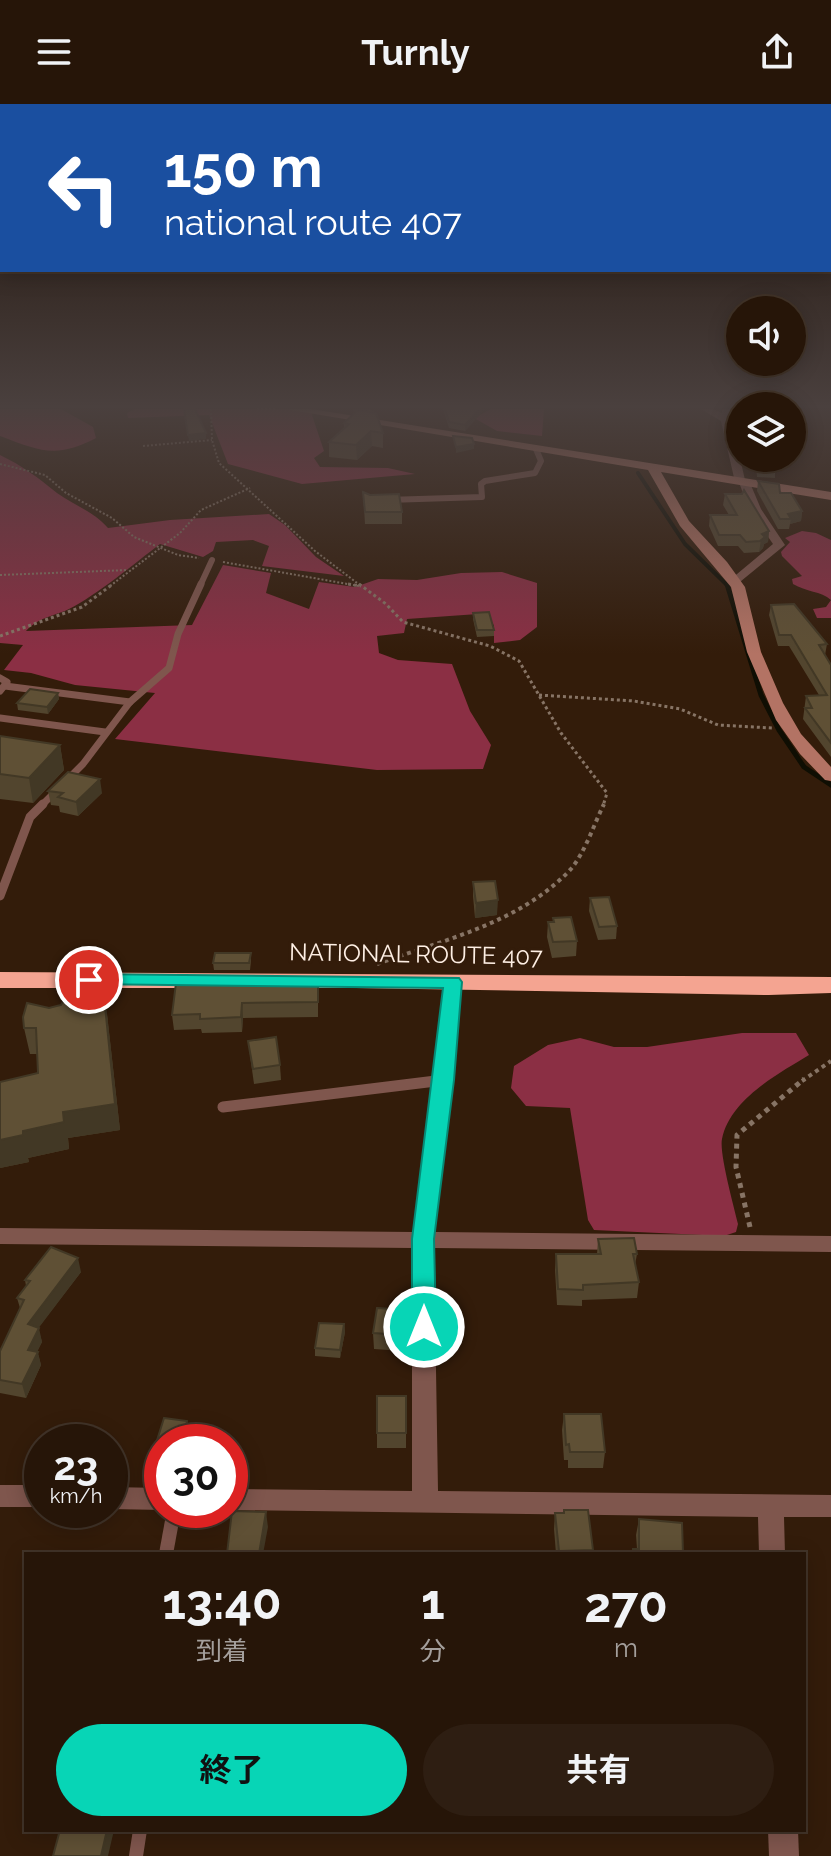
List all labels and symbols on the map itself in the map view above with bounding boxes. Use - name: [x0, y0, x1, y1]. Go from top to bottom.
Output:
- street label: NATIONAL ROUTE 407: [289, 937, 543, 971]
- pin: [55, 946, 123, 1014]
- position arrow: [382, 1285, 466, 1369]
- speed limit sign: 30: [144, 1424, 248, 1528]

